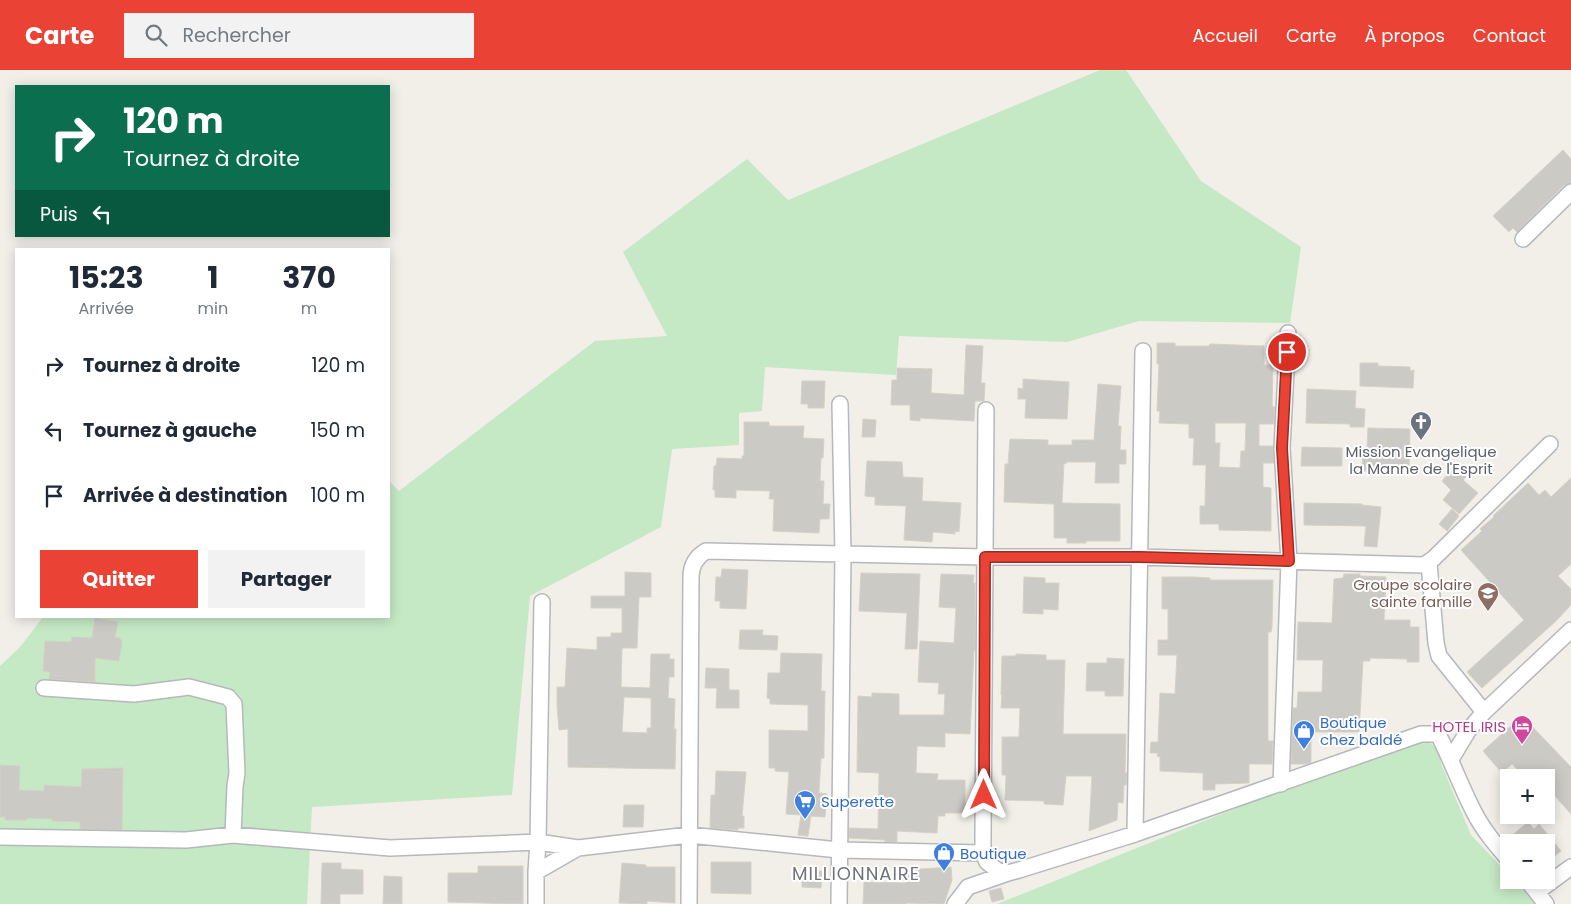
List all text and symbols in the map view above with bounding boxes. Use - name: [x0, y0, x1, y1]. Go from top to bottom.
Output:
- search box: [124, 13, 474, 58]
- text: Carte: [25, 19, 94, 52]
- icon: search: [142, 21, 170, 49]
- text: Rechercher: [182, 22, 291, 49]
- text: Accueil: [1192, 23, 1258, 48]
- text: Carte: [1286, 23, 1336, 48]
- text: À propos: [1364, 23, 1445, 48]
- text: Contact: [1473, 23, 1546, 48]
- text: 120 m: [123, 96, 223, 145]
- icon: right: [40, 105, 105, 170]
- text: Tournez à droite: [123, 143, 300, 174]
- icon: left: [88, 200, 116, 228]
- text: Puis: [40, 201, 78, 228]
- text: 15:23: [69, 256, 144, 299]
- text: 1: [207, 256, 219, 299]
- text: 370: [282, 256, 336, 299]
- text: Arrivée: [79, 297, 134, 320]
- text: min: [198, 297, 228, 320]
- text: m: [301, 297, 317, 320]
- pin: [1266, 331, 1308, 373]
- icon: arrive: [1273, 338, 1301, 366]
- icon: right: [40, 352, 68, 380]
- text: Tournez à droite: [83, 352, 240, 379]
- text: 120 m: [311, 352, 365, 379]
- church icon: Mission Evangelique la Manne de l'Esprit: [1409, 410, 1433, 441]
- icon: left: [40, 417, 68, 445]
- text: Tournez à gauche: [83, 417, 257, 444]
- text: 150 m: [310, 417, 365, 444]
- place label: Mission Evangelique la Manne de l'Esprit: [1346, 441, 1496, 479]
- icon: arrive: [40, 482, 68, 510]
- text: Arrivée à destination: [83, 482, 288, 509]
- text: 100 m: [310, 482, 365, 509]
- button: Quitter: [40, 550, 198, 608]
- button: Partager: [208, 550, 365, 608]
- place label: Groupe scolaire sainte famille: [1353, 574, 1472, 612]
- school or university icon: Groupe scolaire sainte famille: [1476, 581, 1500, 612]
- place label: Boutique chez baldé: [1320, 712, 1402, 750]
- hotel icon: HOTEL IRIS: [1510, 714, 1534, 745]
- place label: HOTEL IRIS: [1432, 716, 1506, 737]
- shop icon: Boutique chez baldé: [1292, 719, 1316, 750]
- position arrow: [957, 768, 1009, 820]
- map controls: [1500, 769, 1555, 889]
- button: +: [1500, 769, 1555, 824]
- supermarket icon: Superette: [793, 789, 817, 820]
- place label: Superette: [821, 791, 894, 812]
- button: −: [1500, 834, 1555, 889]
- shop icon: Boutique: [932, 841, 956, 872]
- place label: Boutique: [960, 843, 1027, 864]
- district label: MILLIONNAIRE: [792, 861, 920, 886]

